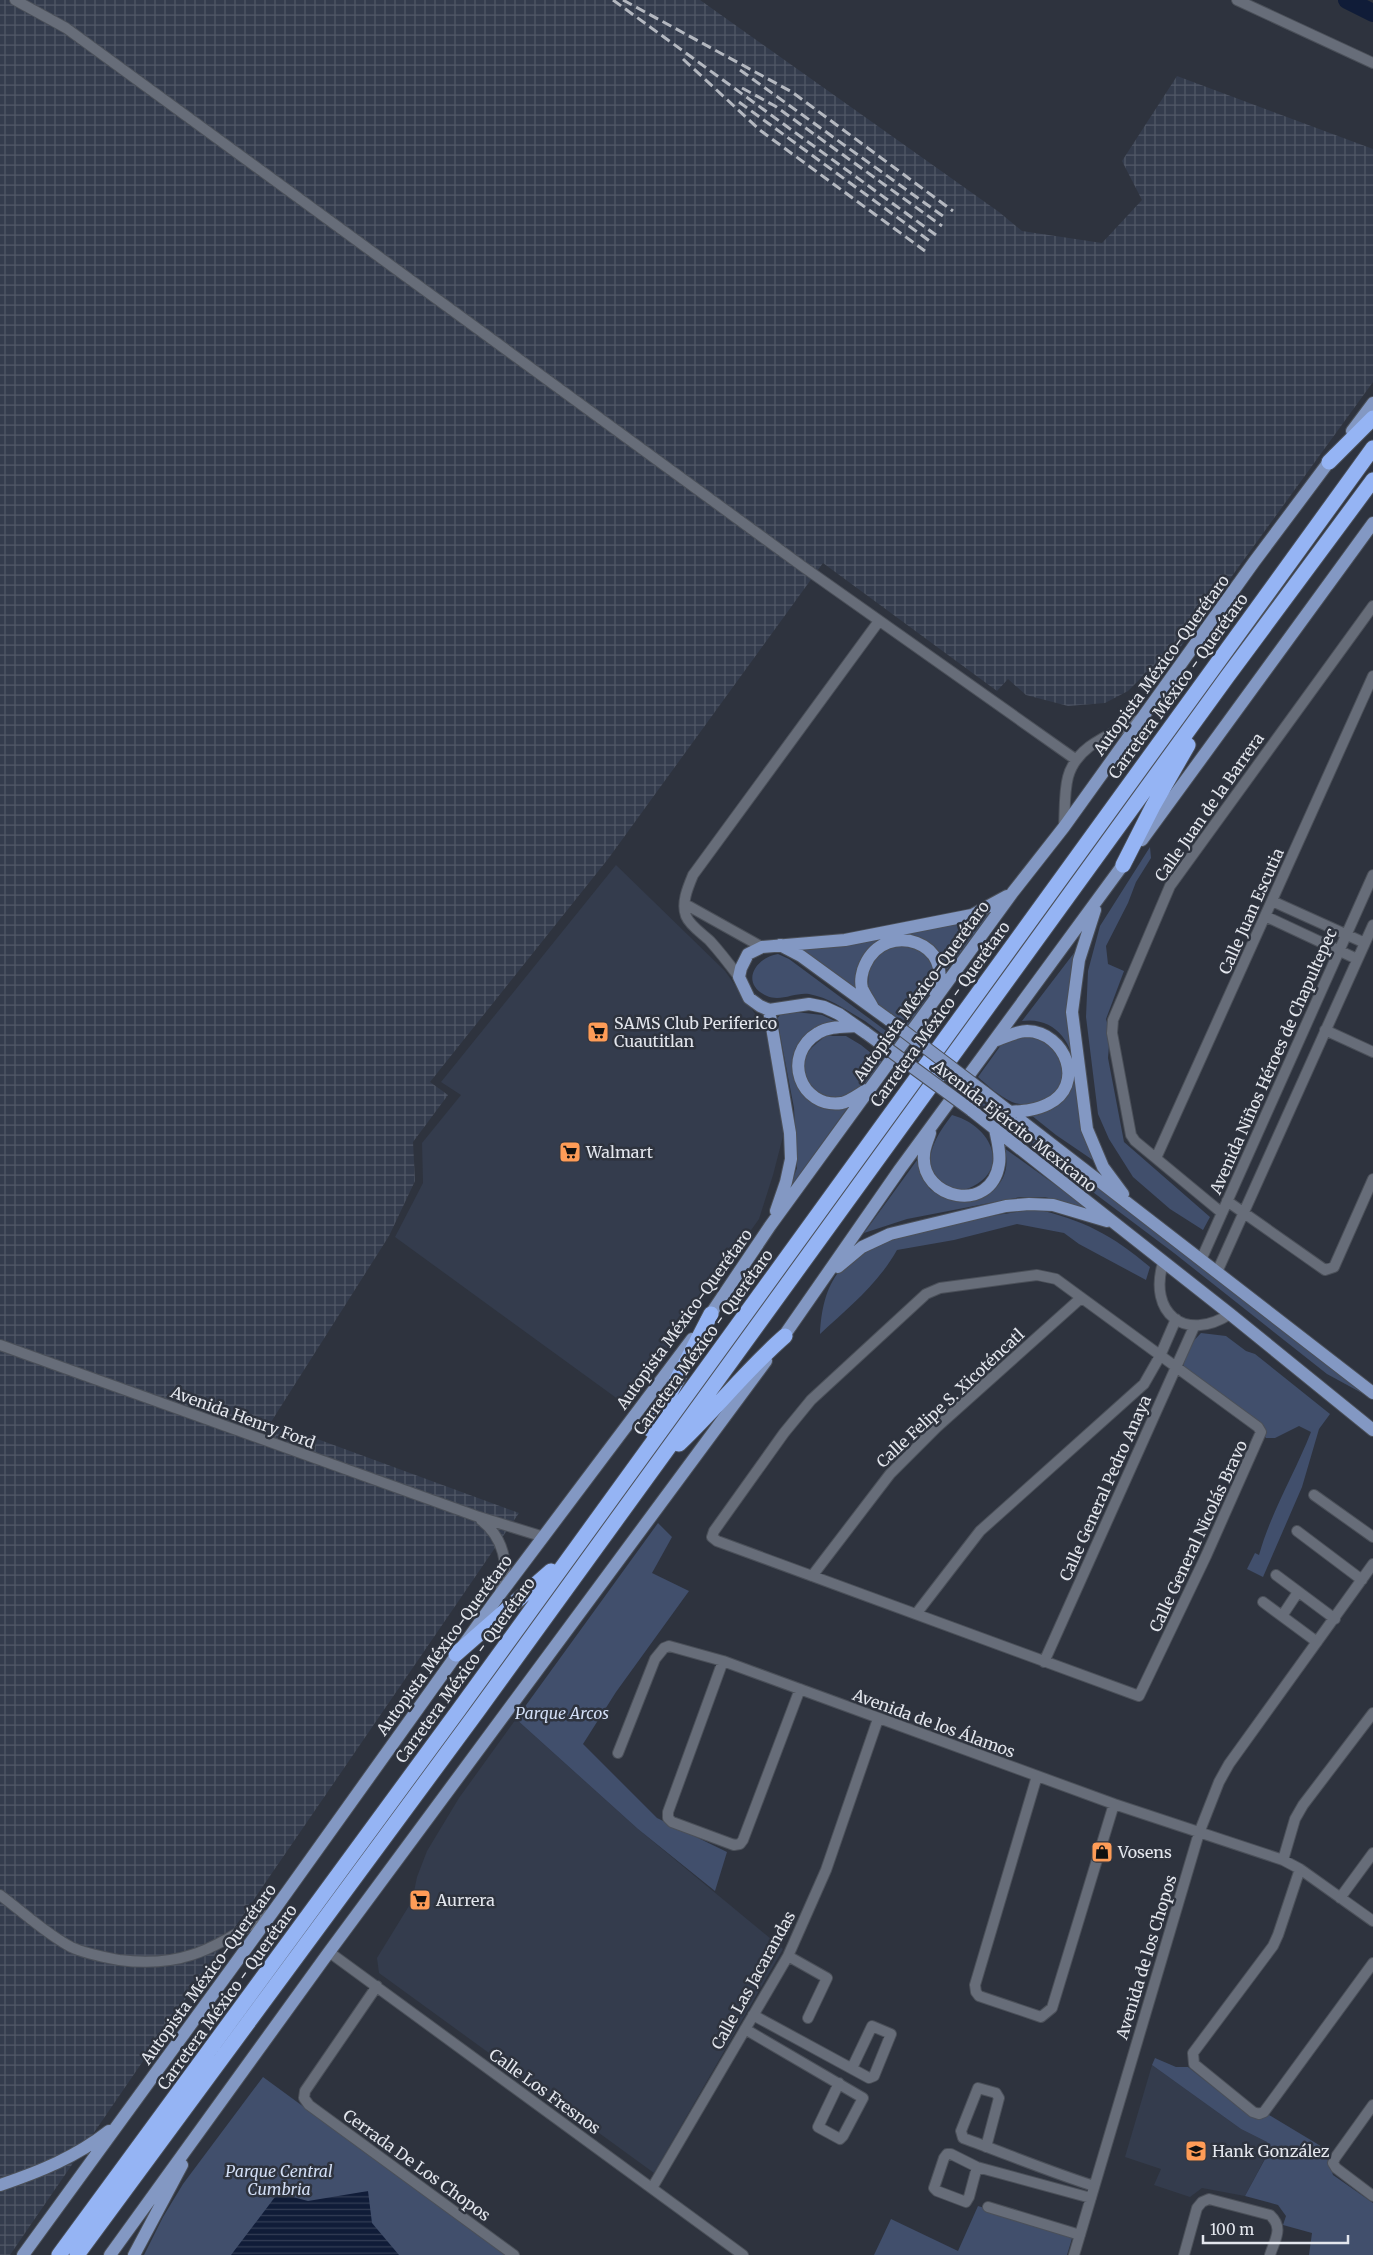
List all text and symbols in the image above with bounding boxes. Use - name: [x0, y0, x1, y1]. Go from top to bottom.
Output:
- street label: Autopista México-Querétaro: [1088, 571, 1233, 760]
- street label: Carretera México - Querétaro: [1104, 589, 1252, 783]
- street label: Calle Juan de la Barrera: [1150, 729, 1268, 885]
- street label: Calle Juan Escutia: [1214, 844, 1288, 977]
- street label: Autopista México-Querétaro: [848, 897, 993, 1086]
- street label: Carretera México - Querétaro: [866, 917, 1014, 1111]
- street label: Avenida Niños Héroes de Chapultepec: [1205, 925, 1341, 1198]
- place label: SAMS Club Periferico Cuautitlan: [614, 1013, 777, 1051]
- supermarket icon: SAMS Club Periferico Cuautitlan: [586, 1020, 610, 1044]
- street label: Avenida Ejército Mexicano: [928, 1055, 1101, 1196]
- supermarket icon: Walmart: [558, 1140, 582, 1164]
- place label: Walmart: [585, 1142, 654, 1162]
- street label: Autopista México-Querétaro: [611, 1225, 756, 1414]
- street label: Carretera México - Querétaro: [629, 1245, 777, 1439]
- street label: Calle Felipe S. Xicoténcatl: [872, 1324, 1028, 1472]
- street label: Avenida Henry Ford: [167, 1381, 318, 1453]
- street label: Calle General Pedro Anaya: [1055, 1392, 1155, 1584]
- street label: Calle General Nicolás Bravo: [1145, 1437, 1251, 1635]
- street label: Autopista México-Querétaro: [371, 1551, 516, 1740]
- street label: Carretera México - Querétaro: [391, 1573, 539, 1767]
- street label: Avenida de los Álamos: [849, 1684, 1018, 1762]
- park label: Parque Arcos: [515, 1703, 609, 1723]
- shop icon: Vosens: [1090, 1840, 1114, 1864]
- place label: Vosens: [1117, 1842, 1172, 1862]
- street label: Avenida de los Chopos: [1111, 1872, 1181, 2043]
- street label: Autopista México-Querétaro: [135, 1880, 280, 2069]
- supermarket icon: Aurrera: [408, 1888, 432, 1912]
- place label: Aurrera: [435, 1890, 495, 1910]
- street label: Carretera México - Querétaro: [153, 1900, 301, 2094]
- street label: Calle Las Jacarandas: [707, 1907, 799, 2053]
- street label: Calle Los Fresnos: [486, 2044, 605, 2138]
- street label: Cerrada De Los Chopos: [339, 2105, 495, 2225]
- school or university icon: Hank González: [1184, 2139, 1208, 2163]
- place label: Hank González: [1212, 2141, 1330, 2161]
- park label: Parque Central Cumbria: [225, 2161, 333, 2199]
- scale bar: [1203, 2212, 1348, 2244]
- text: 100 m: [1210, 2220, 1254, 2239]

